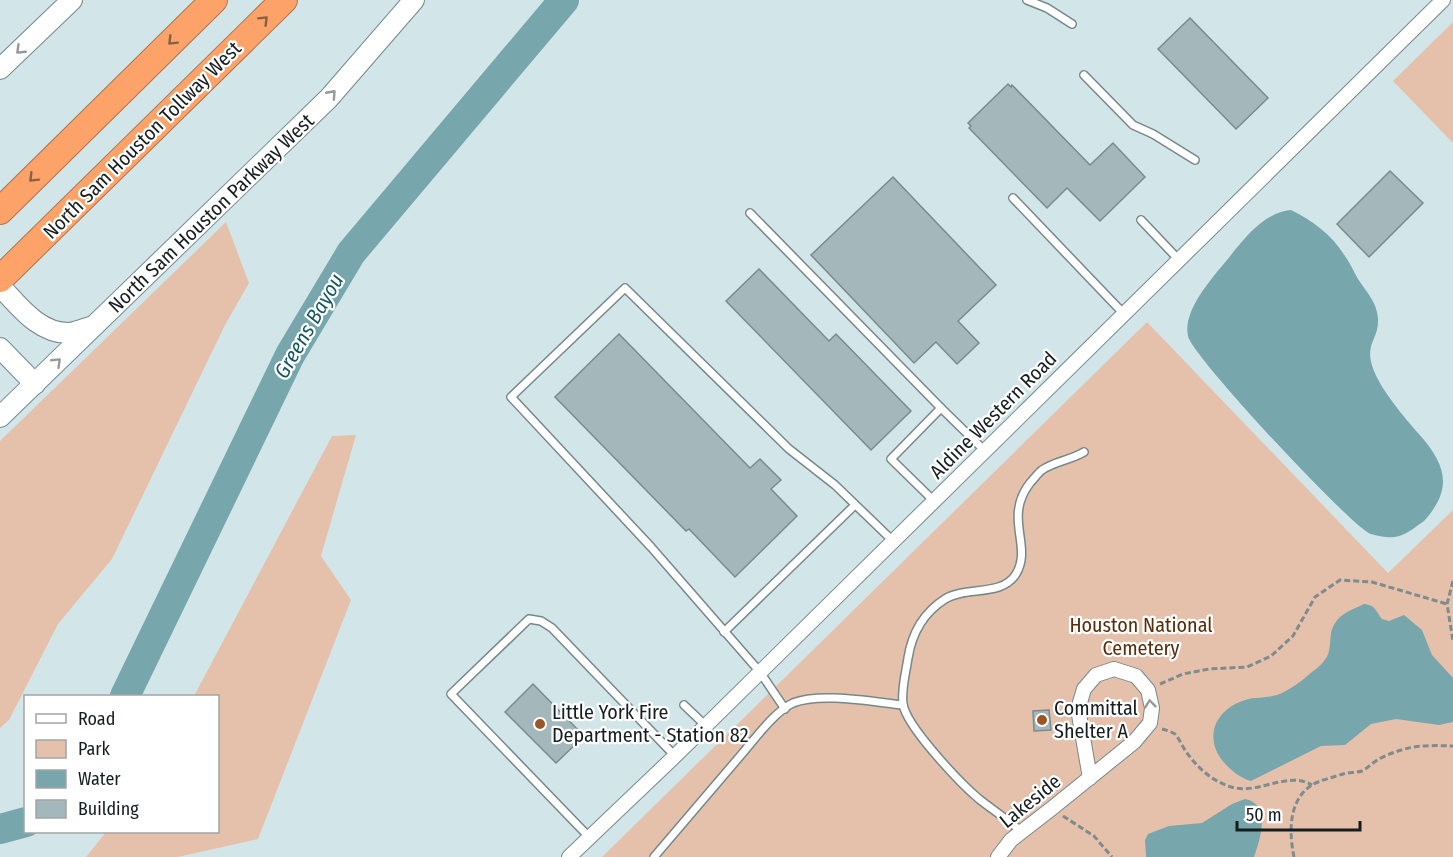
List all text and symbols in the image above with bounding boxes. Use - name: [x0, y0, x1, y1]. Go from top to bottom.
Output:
- one-way arrow: [257, 16, 268, 27]
- one-way arrow: [169, 34, 179, 45]
- street label: North Sam Houston Tollway West: [38, 36, 246, 244]
- one-way arrow: [17, 43, 27, 54]
- one-way arrow: [325, 90, 336, 101]
- street label: North Sam Houston Parkway West: [103, 108, 319, 318]
- one-way arrow: [30, 171, 40, 182]
- water label: Greens Bayou: [269, 269, 349, 383]
- street label: Aldine Western Road: [925, 347, 1061, 483]
- one-way arrow: [50, 358, 61, 369]
- park label: Houston National Cemetery: [1069, 613, 1213, 660]
- legend: [24, 695, 219, 833]
- place label: Committal Shelter A: [1054, 696, 1138, 743]
- place label: Little York Fire Department - Station 82: [552, 700, 749, 747]
- one-way arrow: [1144, 700, 1157, 709]
- text: Road: [78, 708, 115, 730]
- marker: Committal Shelter A: [1035, 713, 1049, 727]
- marker: Little York Fire Department - Station 82: [533, 717, 547, 731]
- text: Park: [78, 738, 111, 760]
- text: Water: [78, 768, 121, 790]
- street label: Lakeside: [995, 769, 1065, 833]
- scale bar: [1237, 794, 1360, 832]
- text: Building: [78, 798, 139, 820]
- text: 50 m: [1246, 804, 1282, 826]

